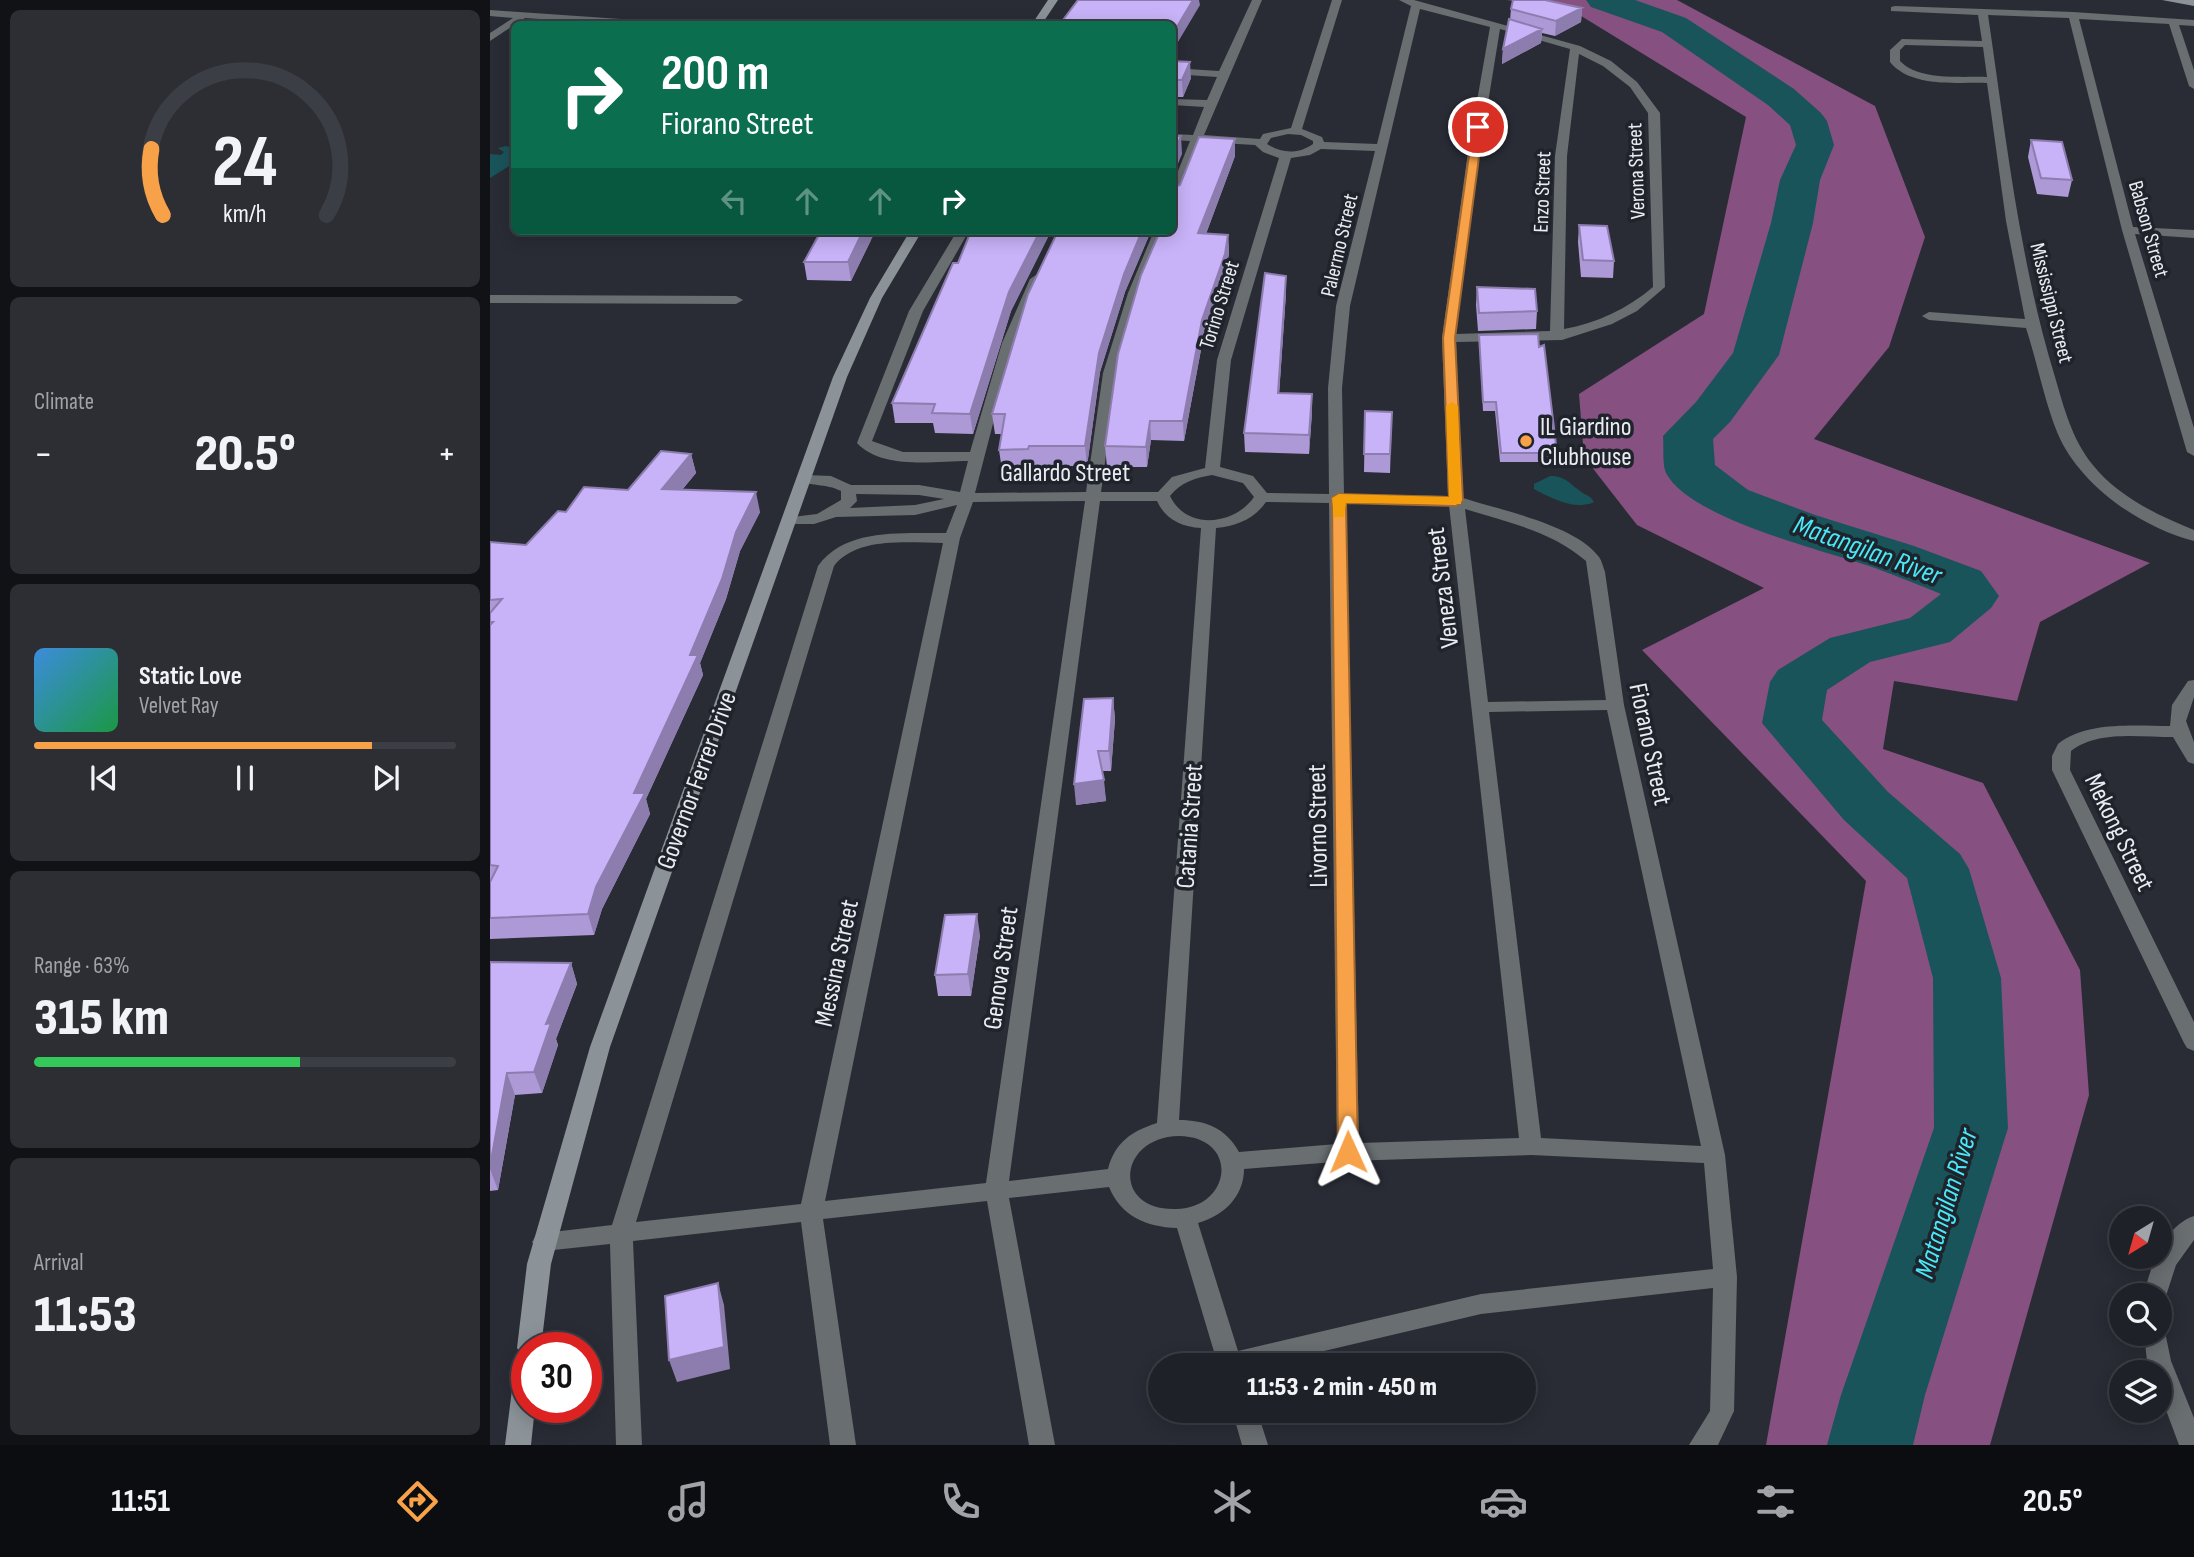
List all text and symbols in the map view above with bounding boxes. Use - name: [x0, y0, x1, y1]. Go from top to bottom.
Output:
- text: 200 m: [661, 45, 769, 104]
- icon: right: [546, 49, 637, 140]
- pin: [1448, 97, 1508, 157]
- text: Fiorano Street: [661, 105, 813, 144]
- icon: arrive: [1459, 108, 1497, 146]
- text: 24: [212, 119, 278, 207]
- street label: Verona Street: [1622, 122, 1651, 220]
- street label: Enzo Street: [1529, 151, 1556, 233]
- street label: Babson Street: [2123, 178, 2174, 280]
- icon: left: [715, 182, 753, 220]
- icon: ahead: [788, 182, 826, 220]
- icon: ahead: [861, 182, 899, 220]
- icon: right: [934, 182, 972, 220]
- street label: Palermo Street: [1316, 191, 1363, 299]
- text: km/h: [223, 198, 267, 229]
- street label: Mississippi Street: [2025, 240, 2079, 366]
- street label: Torino Street: [1194, 258, 1245, 352]
- text: Climate: [34, 388, 94, 416]
- place label: IL Giardino Clubhouse: [1540, 412, 1632, 473]
- text: 20.5°: [194, 423, 296, 486]
- text: −: [34, 432, 53, 477]
- text: +: [437, 432, 456, 477]
- marker: IL Giardino Clubhouse: [1518, 433, 1534, 449]
- street label: Gallardo Street: [1000, 458, 1130, 489]
- water label: Matangilan River: [1789, 508, 1947, 593]
- street label: Veneza Street: [1421, 526, 1466, 650]
- text: Static Love: [139, 661, 242, 692]
- street label: Fiorano Street: [1621, 681, 1678, 808]
- street label: Governor Ferrer Drive: [651, 687, 744, 874]
- text: Velvet Ray: [139, 692, 219, 720]
- icon: previous: [85, 759, 123, 797]
- icon: pause: [226, 759, 264, 797]
- icon: next: [367, 759, 405, 797]
- street label: Catania Street: [1171, 763, 1210, 890]
- street label: Livorno Street: [1302, 764, 1335, 888]
- street label: Mekong Street: [2077, 769, 2160, 896]
- street label: Messina Street: [809, 897, 866, 1030]
- street label: Genova Street: [978, 905, 1025, 1032]
- text: Range · 63%: [34, 952, 130, 980]
- text: 315 km: [34, 987, 169, 1050]
- position arrow: [1311, 1115, 1385, 1189]
- water label: Matangilan River: [1908, 1124, 1985, 1282]
- north arrow: [2109, 1206, 2172, 1269]
- map controls: [2109, 1206, 2172, 1423]
- text: Arrival: [34, 1249, 83, 1277]
- button: search: [2109, 1283, 2172, 1346]
- text: 11:53: [34, 1284, 137, 1347]
- speed limit sign: 30: [511, 1332, 602, 1423]
- button: layers: [2109, 1360, 2172, 1423]
- text: 11:53 · 2 min · 450 m: [1247, 1372, 1437, 1403]
- icon: directions: [393, 1477, 442, 1526]
- icon: music: [664, 1477, 713, 1526]
- icon: phone: [936, 1477, 985, 1526]
- icon: climate: [1208, 1477, 1257, 1526]
- icon: car: [1479, 1477, 1528, 1526]
- icon: filters: [1751, 1477, 1800, 1526]
- text: 11:51: [111, 1482, 170, 1521]
- text: 20.5°: [2023, 1482, 2083, 1521]

